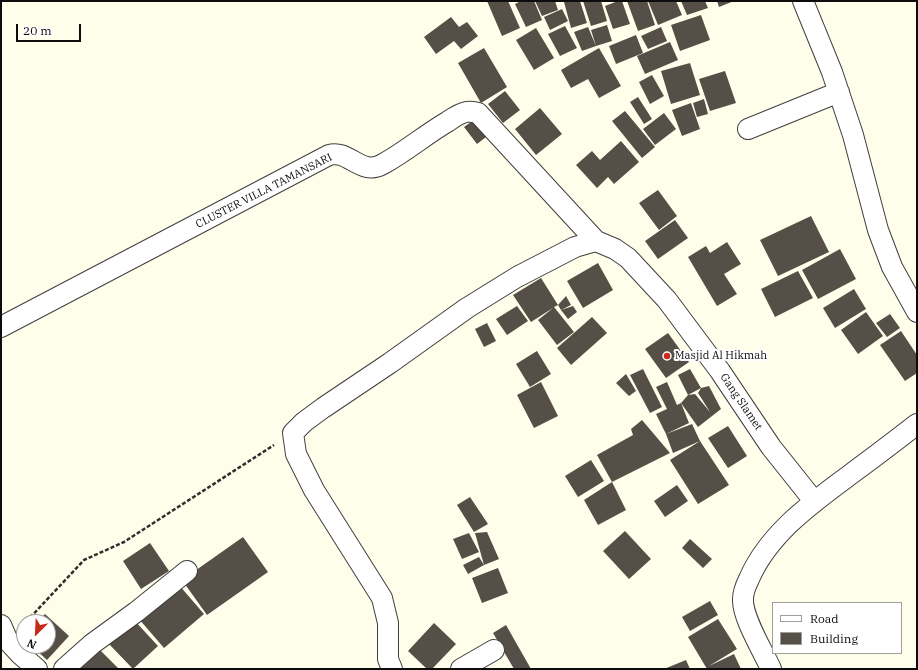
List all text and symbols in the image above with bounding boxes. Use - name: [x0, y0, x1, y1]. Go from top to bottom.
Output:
- scale bar: [18, 16, 83, 42]
- text: 20 m: [23, 23, 52, 38]
- street label: CLUSTER VILLA TAMANSARI: [194, 151, 334, 231]
- place label: Masjid Al Hikmah: [675, 349, 767, 363]
- marker: Masjid Al Hikmah: [662, 351, 672, 361]
- street label: Gang Slamet: [717, 371, 765, 433]
- legend: [772, 602, 902, 654]
- text: Road: [810, 611, 839, 626]
- north arrow: [16, 614, 56, 654]
- text: Building: [810, 631, 858, 646]
- text: N: [25, 636, 38, 652]

